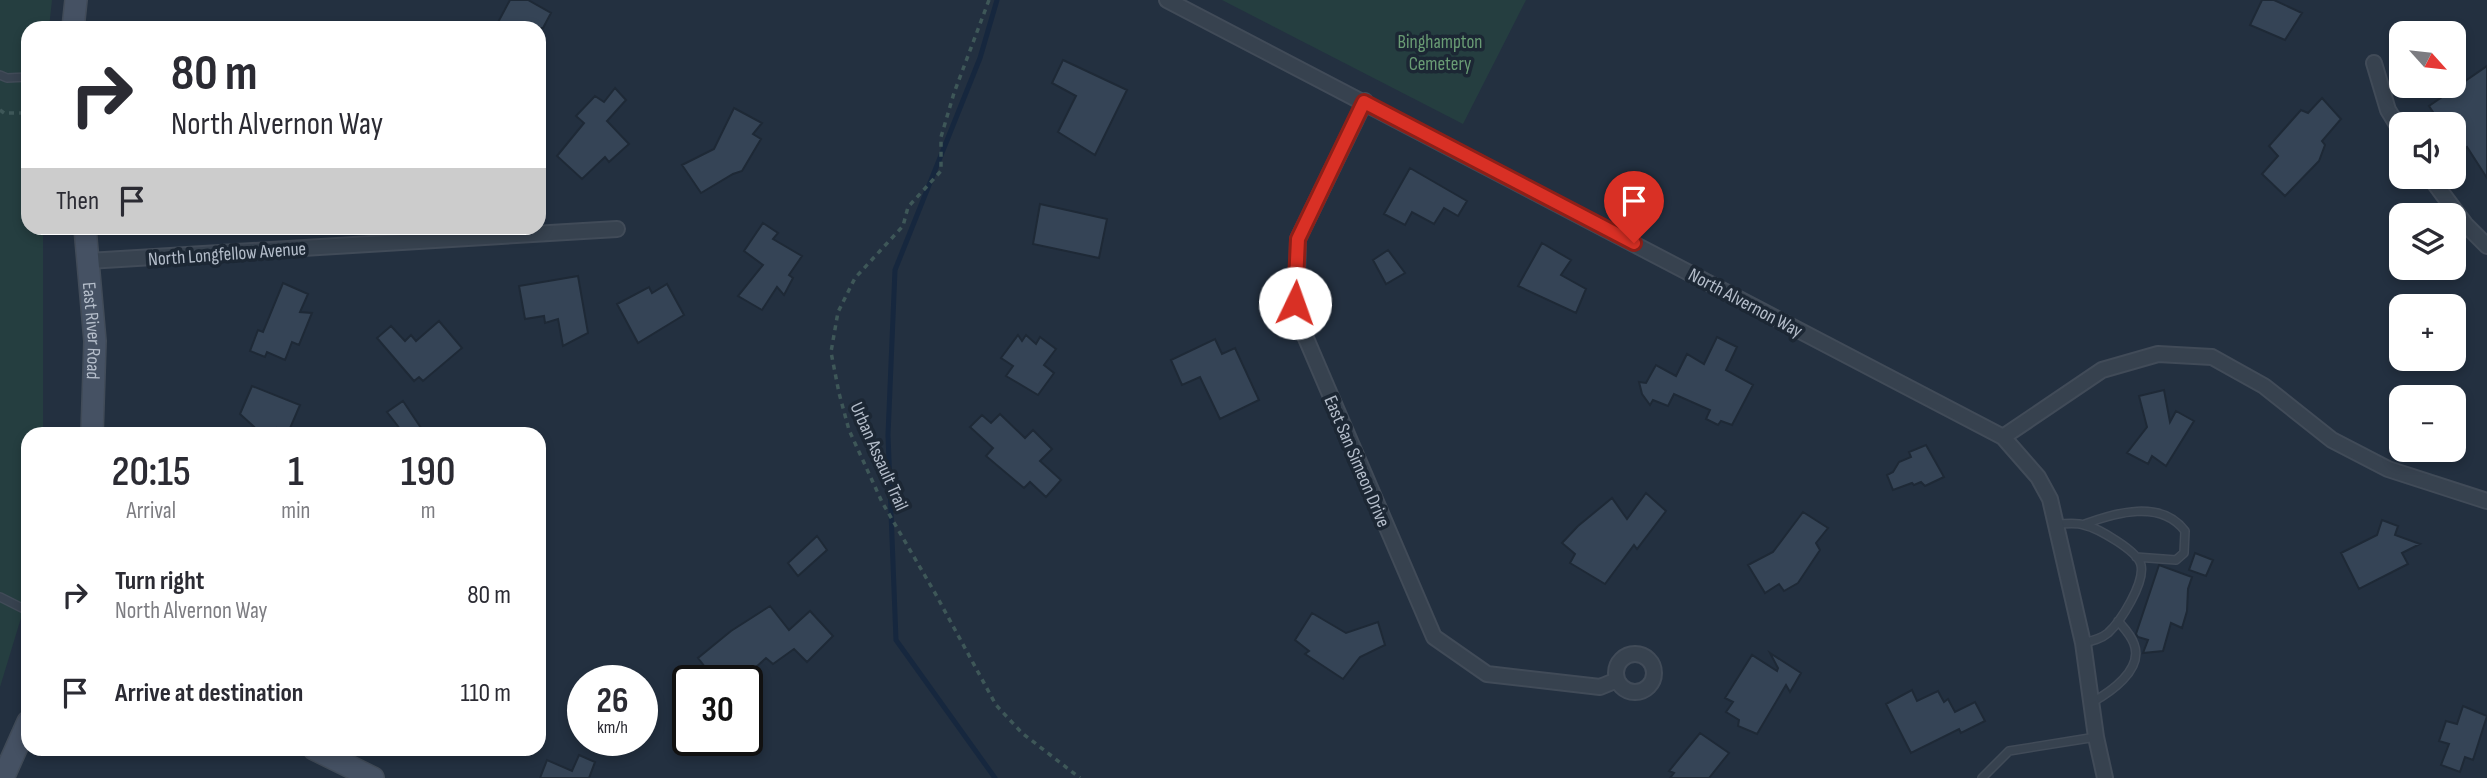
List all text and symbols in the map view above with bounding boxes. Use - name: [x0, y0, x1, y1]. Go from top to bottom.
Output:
- north arrow: [2389, 21, 2466, 98]
- map controls: [2389, 21, 2466, 462]
- park label: Binghampton Cemetery: [1398, 31, 1482, 76]
- text: 80 m: [171, 45, 258, 104]
- icon: right: [56, 49, 147, 140]
- text: North Alvernon Way: [171, 105, 383, 144]
- button: sound: [2389, 112, 2466, 189]
- pin: [1604, 171, 1664, 243]
- icon: arrive: [113, 182, 151, 220]
- icon: arrive: [1615, 182, 1653, 220]
- text: Then: [56, 186, 99, 217]
- button: layers: [2389, 203, 2466, 280]
- street label: North Longfellow Avenue: [147, 238, 307, 271]
- street label: North Alvernon Way: [1684, 264, 1807, 343]
- position arrow: [1258, 266, 1332, 340]
- street label: East River Road: [77, 281, 105, 380]
- button: +: [2389, 294, 2466, 371]
- button: −: [2389, 385, 2466, 462]
- street label: East San Simeon Drive: [1319, 392, 1395, 531]
- street label: Urban Assault Trail: [844, 399, 913, 514]
- text: 20:15: [112, 447, 191, 498]
- text: 1: [288, 447, 304, 498]
- text: 190: [401, 447, 455, 498]
- text: Arrival: [126, 497, 176, 525]
- text: min: [281, 497, 310, 525]
- text: m: [421, 497, 436, 525]
- text: Turn right: [115, 566, 204, 597]
- icon: right: [56, 576, 94, 614]
- text: 80 m: [467, 580, 511, 611]
- text: North Alvernon Way: [115, 597, 267, 625]
- speed limit sign: 30: [672, 665, 763, 756]
- icon: arrive: [56, 674, 94, 712]
- text: Arrive at destination: [115, 678, 303, 709]
- text: 110 m: [460, 678, 511, 709]
- text: 26: [597, 680, 628, 723]
- text: km/h: [597, 717, 628, 738]

